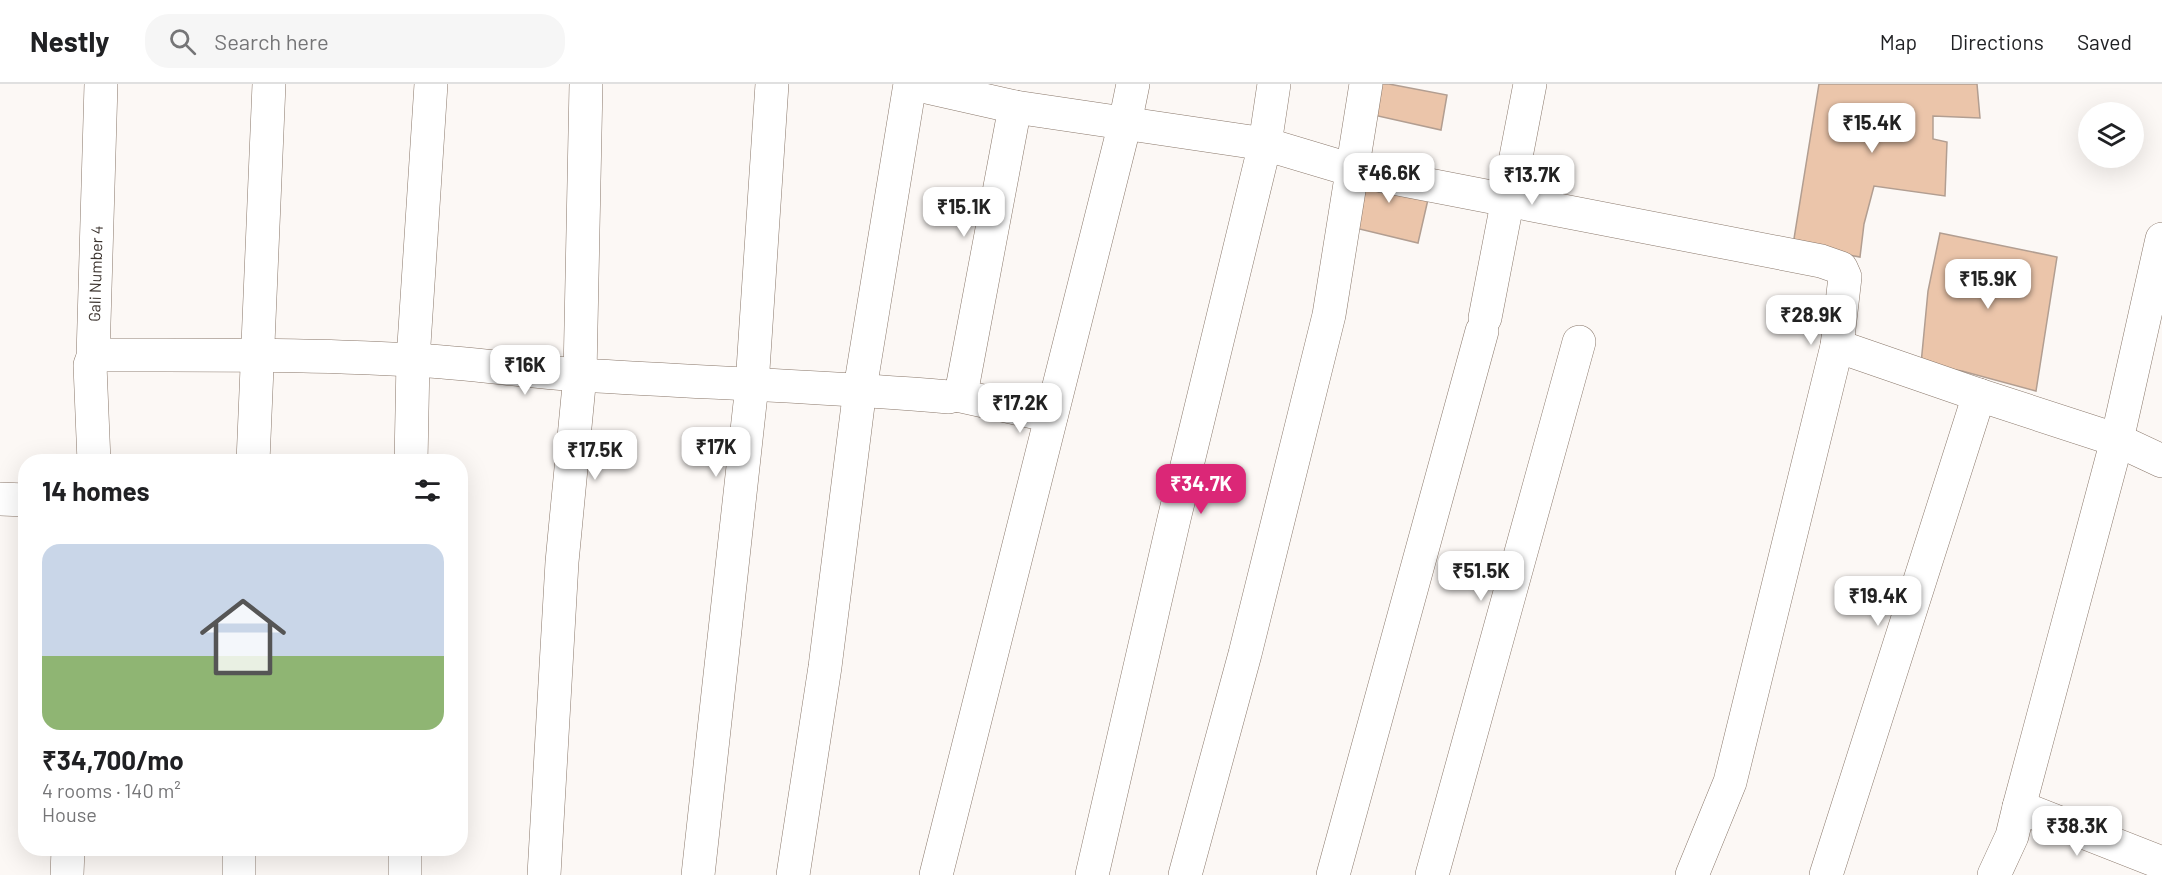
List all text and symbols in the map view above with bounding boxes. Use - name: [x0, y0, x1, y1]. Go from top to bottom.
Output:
- search box: [145, 14, 565, 68]
- text: Nestly: [30, 24, 109, 58]
- icon: search: [166, 25, 199, 58]
- text: Search here: [214, 28, 329, 54]
- text: Map: [1880, 29, 1917, 54]
- text: Directions: [1950, 29, 2044, 54]
- text: Saved: [2077, 29, 2132, 54]
- map controls: [2078, 102, 2144, 168]
- button: layers: [2078, 102, 2144, 168]
- pin: ₹15.4K: [1823, 103, 1921, 154]
- text: ₹15.4K: [1842, 110, 1902, 134]
- pin: ₹46.6K: [1340, 153, 1438, 204]
- pin: ₹13.7K: [1483, 155, 1581, 206]
- text: ₹46.6K: [1358, 160, 1420, 184]
- text: ₹13.7K: [1503, 162, 1561, 186]
- pin: ₹15.1K: [915, 187, 1013, 238]
- text: ₹15.1K: [937, 194, 991, 218]
- street label: Gali Number 4: [84, 225, 106, 322]
- pin: ₹15.9K: [1939, 259, 2037, 310]
- text: ₹15.9K: [1959, 266, 2017, 290]
- pin: ₹28.9K: [1762, 295, 1860, 346]
- text: ₹28.9K: [1780, 302, 1842, 326]
- pin: ₹16K: [489, 345, 561, 396]
- text: ₹16K: [504, 352, 546, 376]
- pin: ₹17.2K: [971, 383, 1069, 434]
- text: ₹17.2K: [992, 390, 1048, 414]
- pin: ₹17K: [680, 427, 752, 478]
- pin: ₹17.5K: [546, 430, 644, 481]
- text: ₹17K: [696, 434, 736, 458]
- text: ₹17.5K: [567, 437, 623, 461]
- pin: ₹34.7K: [1152, 464, 1250, 515]
- text: ₹34.7K: [1170, 471, 1232, 495]
- icon: filters: [411, 474, 444, 507]
- text: 14 homes: [42, 475, 149, 506]
- pin: ₹51.5K: [1432, 551, 1530, 602]
- text: ₹51.5K: [1452, 558, 1510, 582]
- pin: ₹19.4K: [1829, 576, 1927, 627]
- icon: home: [189, 583, 297, 691]
- text: ₹19.4K: [1848, 583, 1908, 607]
- text: ₹34,700/mo: [42, 744, 184, 775]
- text: 4 rooms · 140 m²: [42, 778, 181, 802]
- text: House: [42, 802, 97, 826]
- pin: ₹38.3K: [2028, 806, 2126, 857]
- text: ₹38.3K: [2046, 813, 2108, 837]

